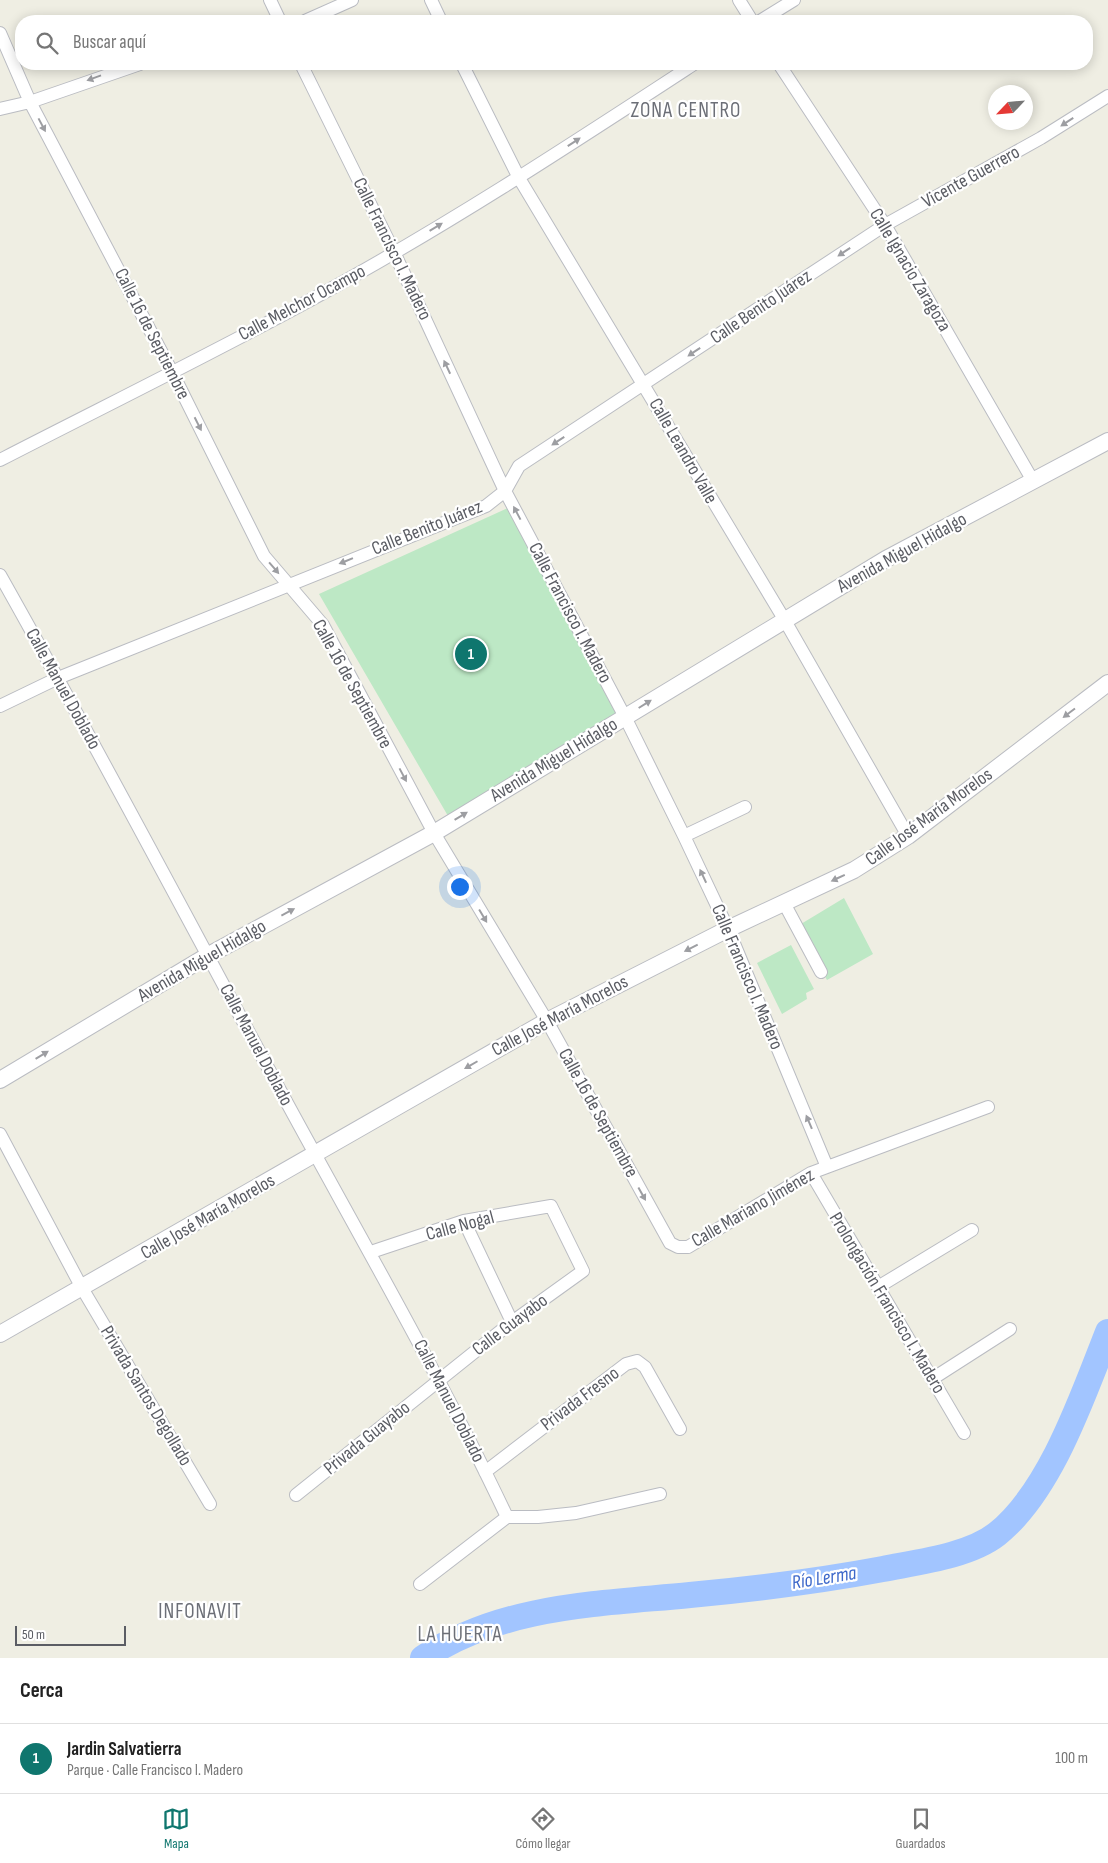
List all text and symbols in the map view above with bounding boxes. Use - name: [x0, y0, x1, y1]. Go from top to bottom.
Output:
- search box: [15, 15, 1093, 70]
- icon: search: [33, 29, 61, 57]
- text: Buscar aquí: [73, 31, 146, 54]
- one-way arrow: [86, 74, 101, 82]
- north arrow: [988, 85, 1033, 130]
- district label: ZONA CENTRO: [631, 98, 741, 123]
- one-way arrow: [1060, 117, 1074, 127]
- one-way arrow: [38, 118, 46, 132]
- one-way arrow: [568, 137, 581, 147]
- street label: Vicente Guerrero: [918, 141, 1024, 213]
- street label: Calle Francisco I. Madero: [348, 174, 436, 324]
- street label: Calle Ignacio Zaragoza: [864, 204, 956, 336]
- one-way arrow: [430, 223, 443, 232]
- one-way arrow: [837, 247, 851, 257]
- street label: Calle Melchor Ocampo: [235, 260, 369, 346]
- street label: Calle 16 de Septiembre: [109, 265, 195, 403]
- street label: Calle Benito Juárez: [706, 265, 816, 349]
- one-way arrow: [688, 347, 701, 357]
- one-way arrow: [443, 360, 451, 374]
- street label: Calle Leandro Valle: [644, 394, 722, 508]
- one-way arrow: [194, 417, 202, 431]
- one-way arrow: [552, 436, 565, 446]
- street label: Calle Benito Juárez: [368, 495, 486, 561]
- one-way arrow: [513, 506, 521, 521]
- street label: Avenida Miguel Hidalgo: [832, 508, 971, 599]
- street label: Calle Francisco I. Madero: [523, 539, 617, 687]
- one-way arrow: [339, 558, 353, 566]
- one-way arrow: [268, 561, 279, 574]
- street label: Calle 16 de Septiembre: [307, 615, 397, 753]
- street label: Calle Manuel Doblado: [20, 625, 106, 753]
- pin: 1: [455, 635, 487, 673]
- one-way arrow: [638, 700, 651, 709]
- one-way arrow: [1063, 707, 1076, 718]
- street label: Avenida Miguel Hidalgo: [485, 713, 622, 808]
- street label: Calle José María Morelos: [861, 763, 997, 871]
- one-way arrow: [399, 768, 407, 782]
- one-way arrow: [455, 812, 468, 821]
- one-way arrow: [699, 869, 707, 883]
- your location: [447, 874, 473, 900]
- one-way arrow: [831, 874, 845, 882]
- street label: Calle Francisco I. Madero: [706, 901, 788, 1053]
- one-way arrow: [281, 908, 296, 916]
- one-way arrow: [479, 909, 488, 922]
- street label: Avenida Miguel Hidalgo: [133, 915, 270, 1008]
- one-way arrow: [684, 944, 698, 952]
- street label: Calle José María Morelos: [488, 970, 632, 1062]
- street label: Calle Manuel Doblado: [214, 980, 298, 1110]
- street label: Calle 16 de Septiembre: [553, 1044, 643, 1182]
- one-way arrow: [35, 1050, 48, 1059]
- one-way arrow: [464, 1061, 477, 1070]
- one-way arrow: [804, 1114, 812, 1129]
- street label: Calle Mariano Jiménez: [688, 1164, 819, 1252]
- street label: Calle José María Morelos: [137, 1169, 279, 1265]
- one-way arrow: [638, 1187, 647, 1200]
- street label: Calle Nogal: [423, 1206, 497, 1246]
- street label: Prolongación Francisco I. Madero: [824, 1208, 950, 1398]
- street label: Calle Guayabo: [468, 1289, 552, 1361]
- street label: Privada Santos Degollado: [95, 1322, 197, 1470]
- street label: Calle Manuel Doblado: [408, 1336, 490, 1466]
- street label: Privada Fresno: [536, 1362, 624, 1436]
- street label: Privada Guayabo: [319, 1396, 415, 1480]
- water label: Río Lerma: [790, 1561, 858, 1595]
- district label: INFONAVIT: [158, 1599, 242, 1624]
- district label: LA HUERTA: [417, 1622, 503, 1647]
- scale bar: [15, 1623, 126, 1646]
- text: 50 m: [22, 1626, 45, 1643]
- text: Cerca: [20, 1678, 63, 1703]
- text: Jardin Salvatierra: [67, 1738, 181, 1761]
- text: 1: [33, 1749, 39, 1768]
- text: 100 m: [1055, 1749, 1088, 1768]
- text: Parque · Calle Francisco I. Madero: [67, 1761, 243, 1780]
- tab: Mapa: [162, 1805, 190, 1852]
- tab: Cómo llegar: [515, 1805, 571, 1852]
- tab: Guardados: [896, 1805, 945, 1852]

